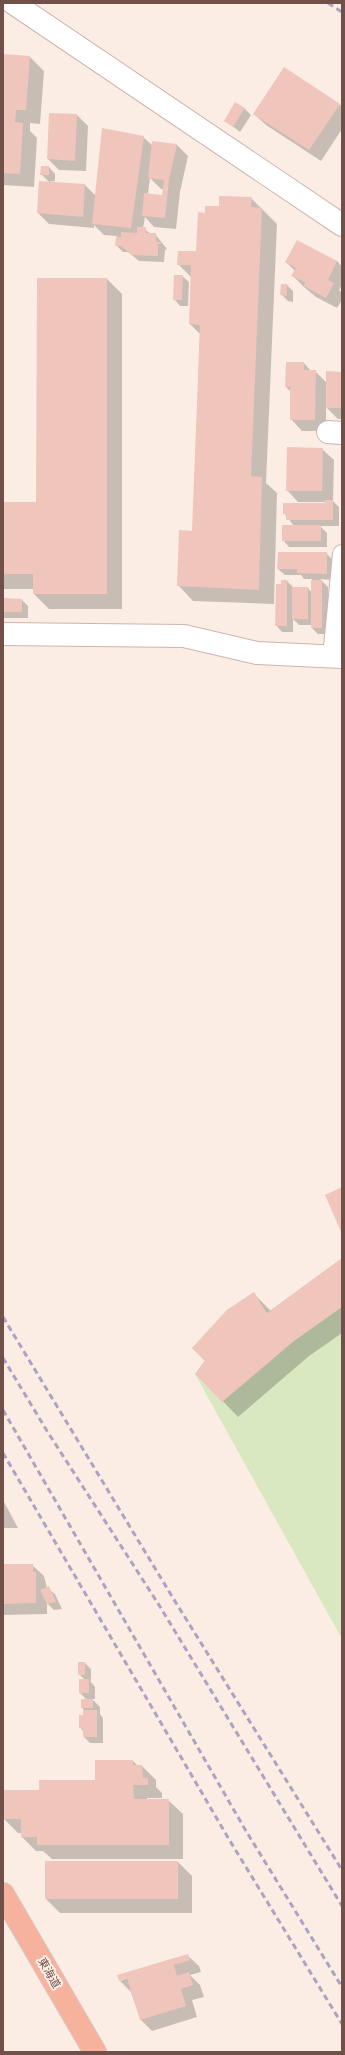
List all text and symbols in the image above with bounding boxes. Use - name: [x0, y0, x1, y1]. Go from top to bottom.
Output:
- street label: 東海道: [34, 1955, 64, 1991]

